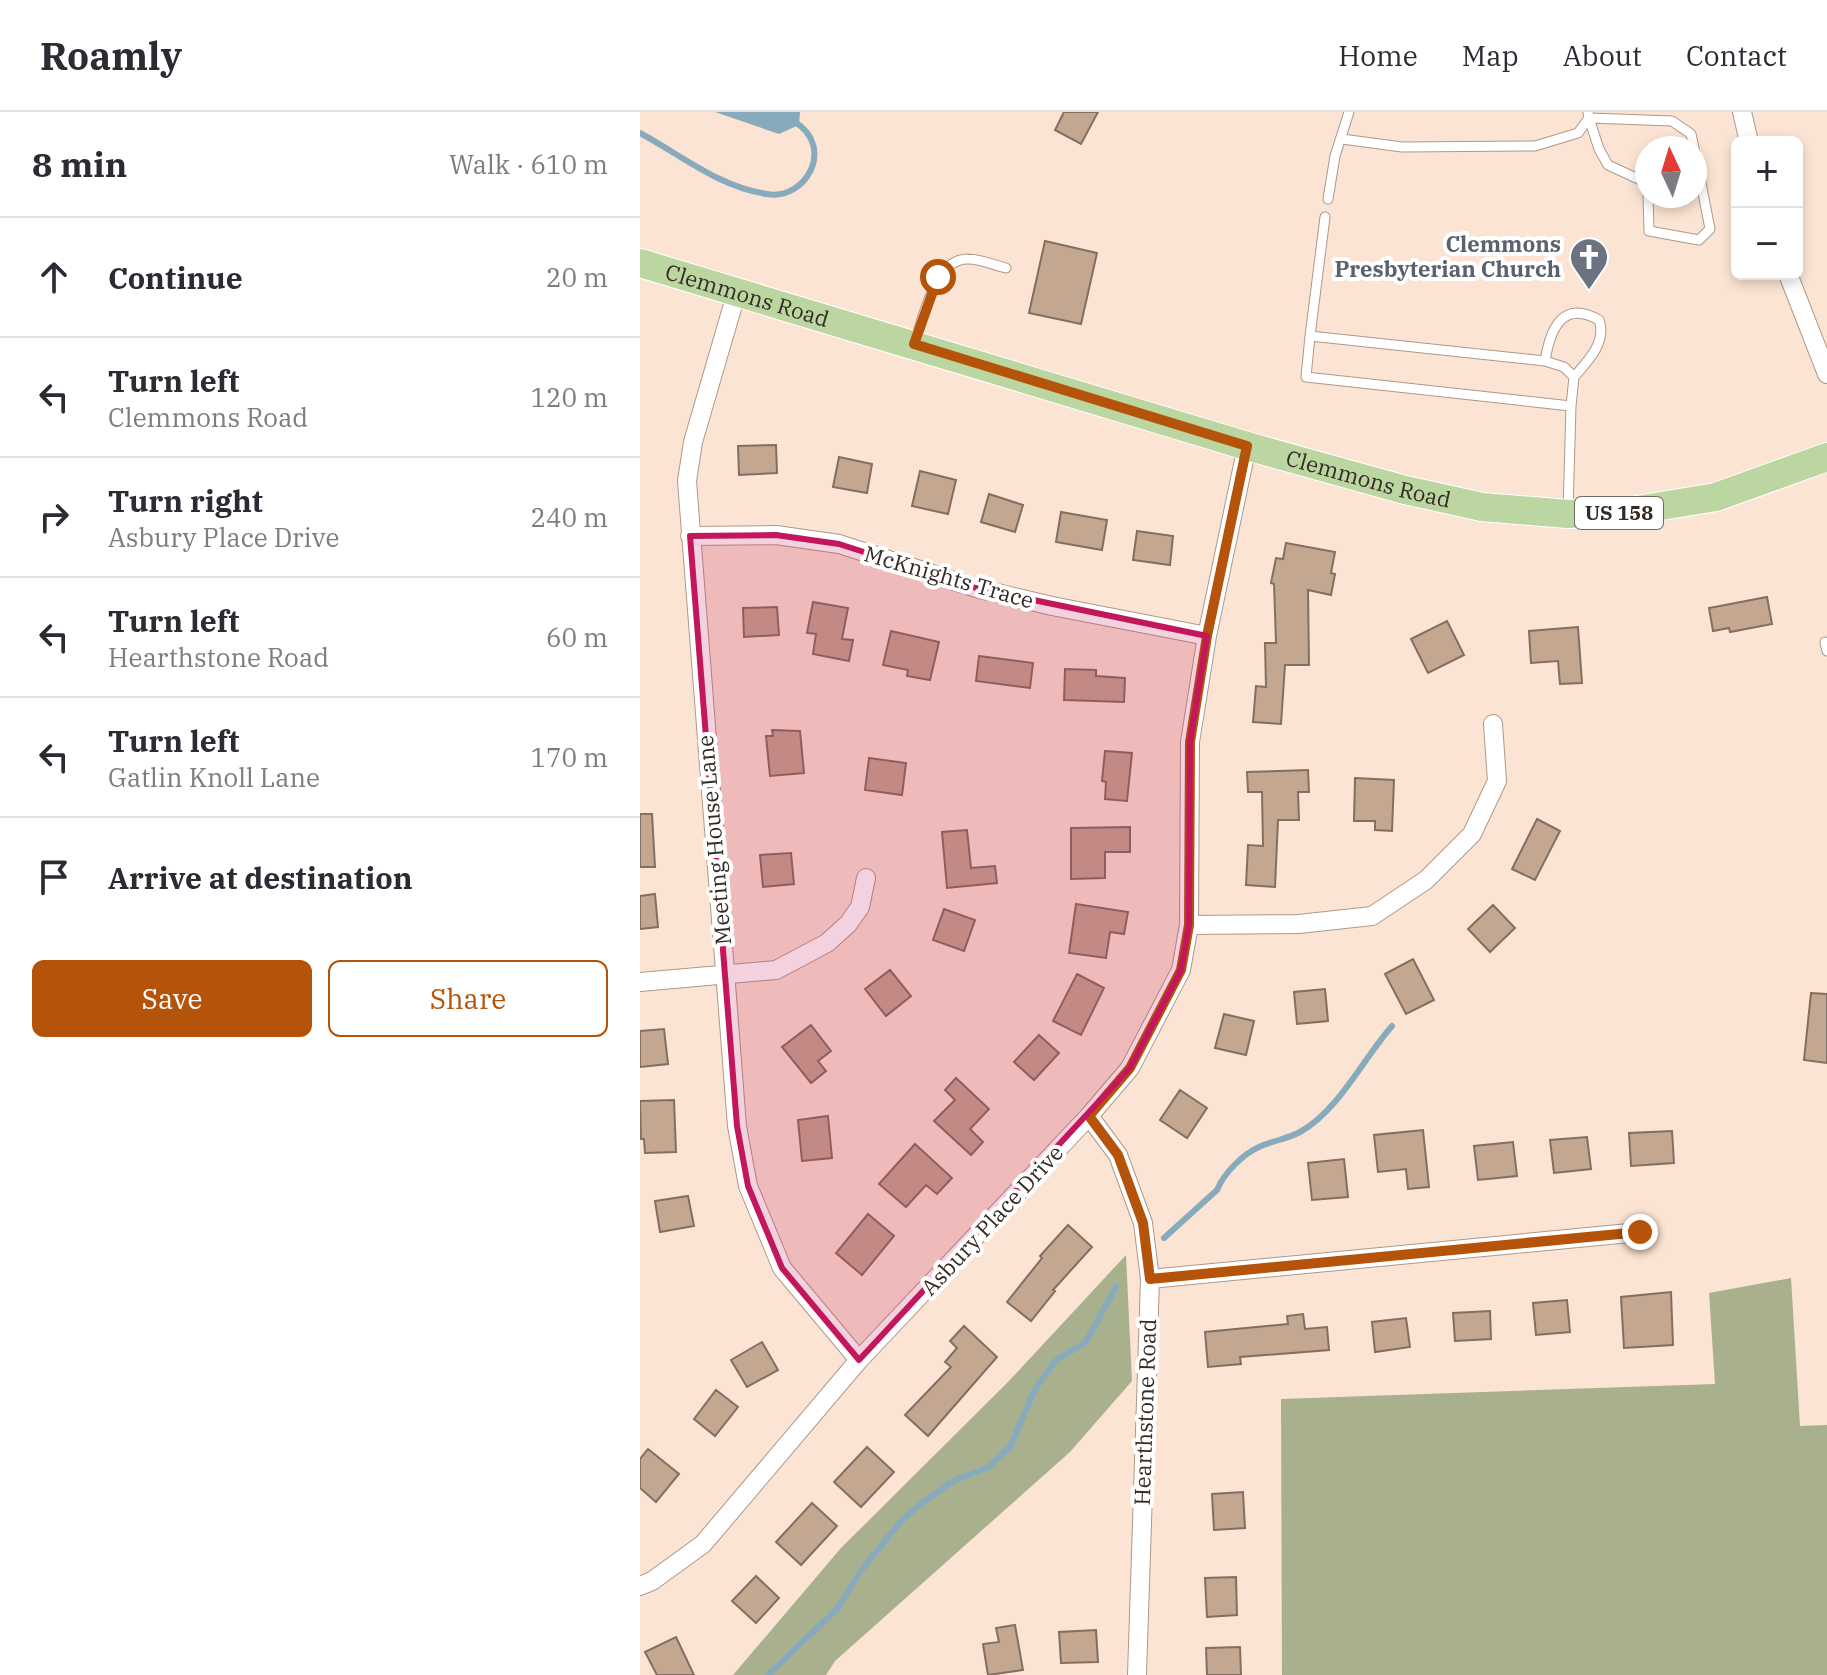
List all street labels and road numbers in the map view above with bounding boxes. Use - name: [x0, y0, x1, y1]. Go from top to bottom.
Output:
- street label: Clemmons Road: [662, 257, 833, 333]
- street label: Clemmons Road: [1283, 443, 1454, 514]
- road number: US 158: [1575, 497, 1663, 529]
- street label: McKnights Trace: [861, 538, 1037, 615]
- street label: Meeting House Lane: [690, 734, 737, 946]
- street label: Asbury Place Drive: [914, 1138, 1069, 1301]
- street label: Hearthstone Road: [1127, 1318, 1162, 1506]

